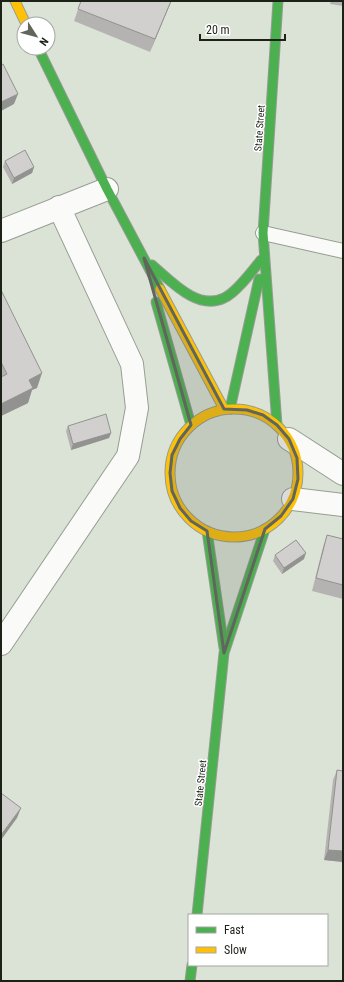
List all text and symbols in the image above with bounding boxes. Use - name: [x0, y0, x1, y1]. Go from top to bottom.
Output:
- north arrow: [16, 16, 56, 56]
- scale bar: [200, 16, 285, 42]
- text: 20 m: [206, 23, 230, 37]
- text: N: [36, 35, 51, 48]
- street label: State Street: [252, 105, 267, 152]
- street label: State Street: [193, 759, 208, 807]
- legend: [188, 914, 328, 966]
- text: Fast: [224, 923, 245, 937]
- text: Slow: [224, 943, 247, 957]

